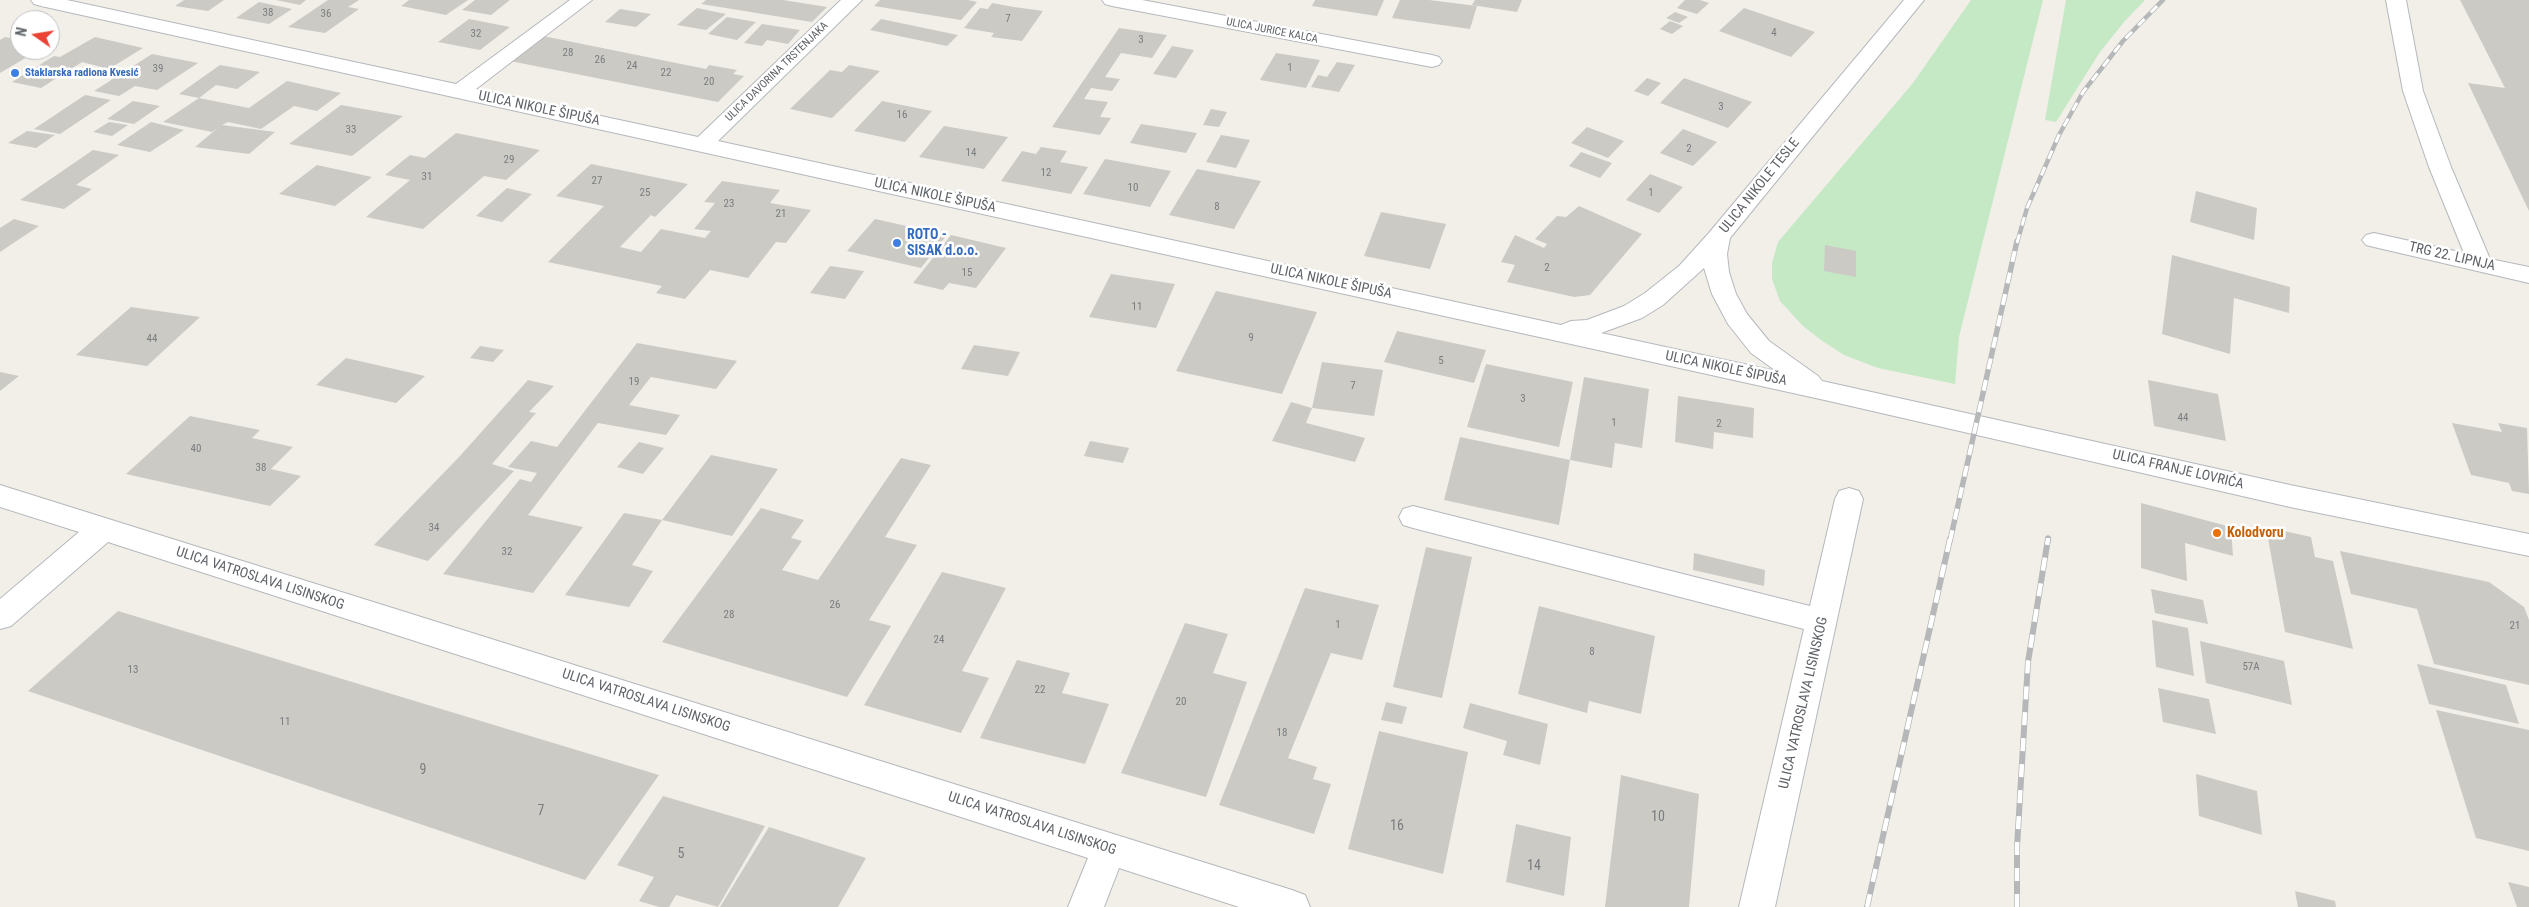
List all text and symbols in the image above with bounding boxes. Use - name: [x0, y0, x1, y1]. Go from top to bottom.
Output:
- house number: 38: [263, 6, 273, 20]
- house number: 36: [321, 7, 331, 21]
- north arrow: [10, 10, 60, 60]
- house number: 7: [1005, 12, 1011, 26]
- street label: ULICA JURICE KALCA: [1225, 16, 1319, 46]
- street label: ULICA DAVORINA TRSTENJAKA: [723, 19, 831, 125]
- text: N: [13, 26, 30, 38]
- house number: 4: [1771, 26, 1777, 40]
- house number: 32: [471, 27, 481, 41]
- house number: 3: [1138, 33, 1144, 47]
- house number: 28: [563, 46, 573, 60]
- house number: 26: [595, 53, 605, 67]
- house number: 24: [627, 59, 637, 73]
- house number: 1: [1287, 61, 1293, 75]
- house number: 39: [153, 62, 163, 76]
- place label: Staklarska radiona Kvesić: [25, 66, 139, 80]
- house number: 22: [661, 66, 671, 80]
- marker: Staklarska radiona Kvesić: [9, 67, 21, 79]
- house number: 20: [704, 75, 714, 89]
- street label: ULICA NIKOLE ŠIPUŠA: [477, 88, 601, 130]
- house number: 3: [1718, 100, 1724, 114]
- house number: 16: [897, 108, 907, 122]
- house number: 33: [346, 123, 356, 137]
- street label: ULICA NIKOLE TESLE: [1717, 135, 1803, 237]
- house number: 2: [1686, 142, 1692, 156]
- house number: 14: [966, 146, 976, 160]
- house number: 29: [504, 153, 514, 167]
- house number: 12: [1041, 166, 1051, 180]
- house number: 31: [422, 170, 432, 184]
- house number: 27: [592, 174, 602, 188]
- street label: ULICA NIKOLE ŠIPUŠA: [873, 175, 997, 217]
- house number: 10: [1128, 181, 1138, 195]
- house number: 25: [640, 186, 650, 200]
- house number: 1: [1648, 186, 1654, 200]
- house number: 23: [724, 197, 734, 211]
- house number: 8: [1214, 200, 1220, 214]
- house number: 21: [776, 207, 786, 221]
- place label: ROTO - SISAK d.o.o.: [907, 227, 978, 260]
- marker: ROTO - SISAK d.o.o.: [891, 237, 903, 249]
- street label: TRG 22. LIPNJA: [2407, 239, 2497, 275]
- street label: ULICA NIKOLE ŠIPUŠA: [1269, 261, 1393, 303]
- house number: 2: [1544, 261, 1550, 275]
- house number: 15: [962, 266, 972, 280]
- house number: 11: [1132, 300, 1142, 314]
- house number: 9: [1248, 331, 1254, 345]
- house number: 44: [147, 332, 157, 346]
- street label: ULICA NIKOLE ŠIPUŠA: [1664, 348, 1788, 390]
- house number: 5: [1438, 354, 1444, 368]
- house number: 19: [629, 375, 639, 389]
- house number: 7: [1350, 379, 1356, 393]
- house number: 3: [1520, 392, 1526, 406]
- house number: 44: [2178, 411, 2188, 425]
- house number: 1: [1611, 416, 1617, 430]
- house number: 2: [1716, 417, 1722, 431]
- house number: 40: [191, 442, 201, 456]
- street label: ULICA FRANJE LOVRIĆA: [2111, 447, 2245, 493]
- house number: 38: [256, 461, 266, 475]
- house number: 34: [429, 521, 439, 535]
- place label: Kolodvoru: [2227, 525, 2284, 541]
- marker: Kolodvoru: [2211, 527, 2223, 539]
- street label: ULICA VATROSLAVA LISINSKOG: [174, 544, 346, 614]
- house number: 32: [502, 545, 512, 559]
- house number: 26: [830, 598, 840, 612]
- house number: 28: [724, 608, 734, 622]
- street label: ULICA VATROSLAVA LISINSKOG: [1776, 615, 1832, 791]
- house number: 1: [1335, 618, 1341, 632]
- house number: 21: [2510, 619, 2520, 633]
- house number: 24: [934, 633, 944, 647]
- house number: 8: [1589, 645, 1595, 659]
- house number: 57A: [2242, 660, 2260, 674]
- house number: 13: [128, 663, 138, 677]
- street label: ULICA VATROSLAVA LISINSKOG: [560, 666, 732, 736]
- house number: 22: [1035, 683, 1045, 697]
- house number: 20: [1176, 695, 1186, 709]
- house number: 11: [280, 715, 290, 729]
- house number: 18: [1277, 726, 1287, 740]
- house number: 9: [420, 762, 426, 778]
- street label: ULICA VATROSLAVA LISINSKOG: [946, 789, 1118, 859]
- house number: 7: [538, 803, 544, 819]
- house number: 10: [1651, 809, 1665, 825]
- house number: 16: [1390, 818, 1404, 834]
- house number: 5: [678, 846, 684, 862]
- house number: 14: [1527, 858, 1541, 874]

